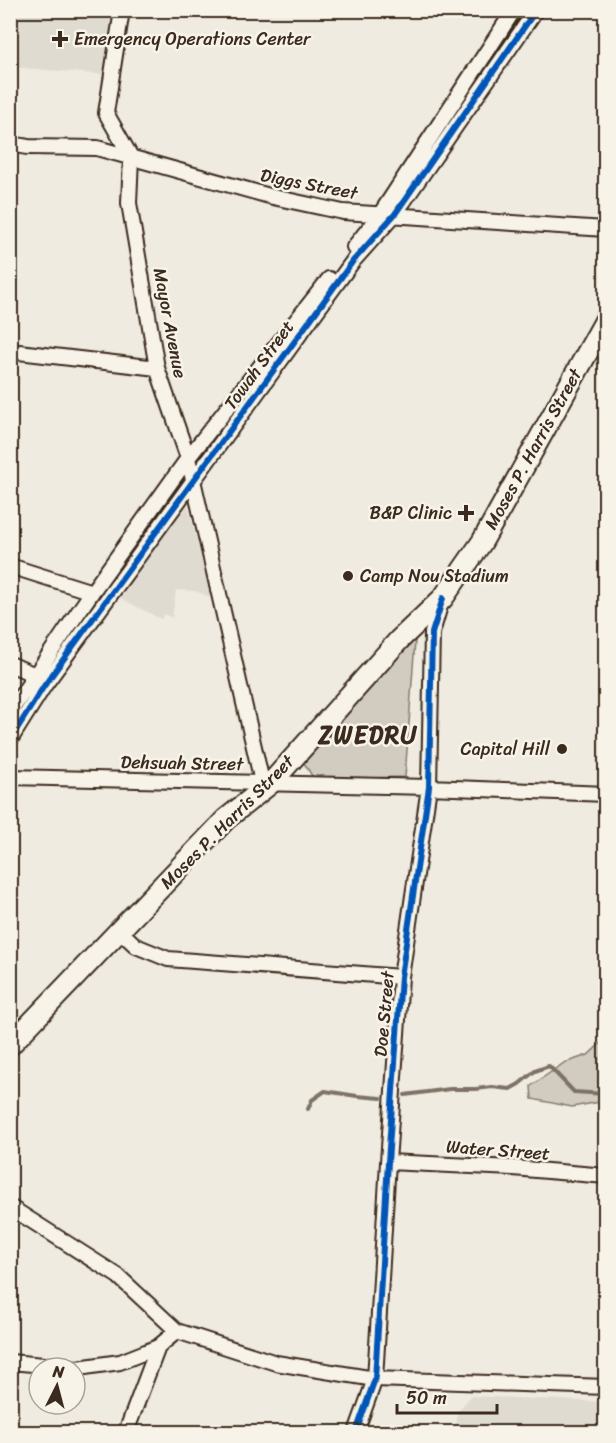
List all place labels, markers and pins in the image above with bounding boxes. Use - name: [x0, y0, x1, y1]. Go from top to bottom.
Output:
- place label: Emergency Operations Center: [74, 23, 312, 55]
- marker: Emergency Operations Center: [51, 30, 69, 48]
- place label: B&P Clinic: [369, 497, 452, 529]
- marker: B&P Clinic: [457, 504, 475, 522]
- place label: Camp Nou Stadium: [360, 560, 509, 592]
- marker: Camp Nou Stadium: [341, 569, 355, 583]
- place label: Capital Hill: [461, 733, 551, 765]
- marker: Capital Hill: [555, 742, 569, 756]

